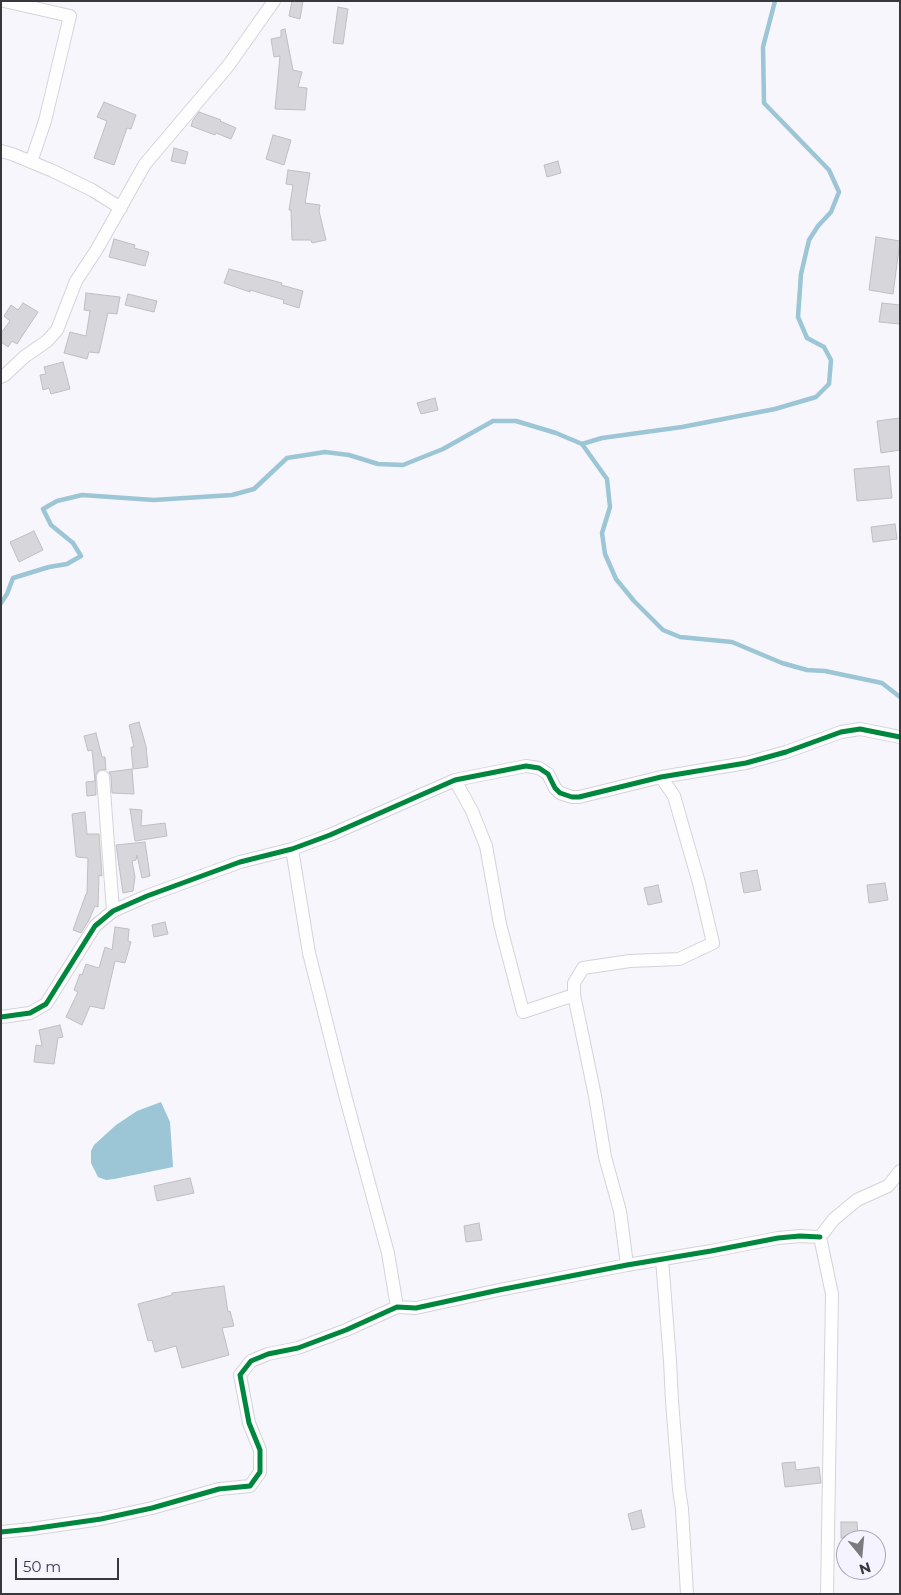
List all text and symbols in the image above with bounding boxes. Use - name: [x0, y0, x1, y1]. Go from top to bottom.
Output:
- north arrow: [836, 1530, 886, 1580]
- scale bar: [18, 1548, 121, 1580]
- text: 50 m: [23, 1557, 61, 1576]
- text: N: [857, 1558, 873, 1579]

